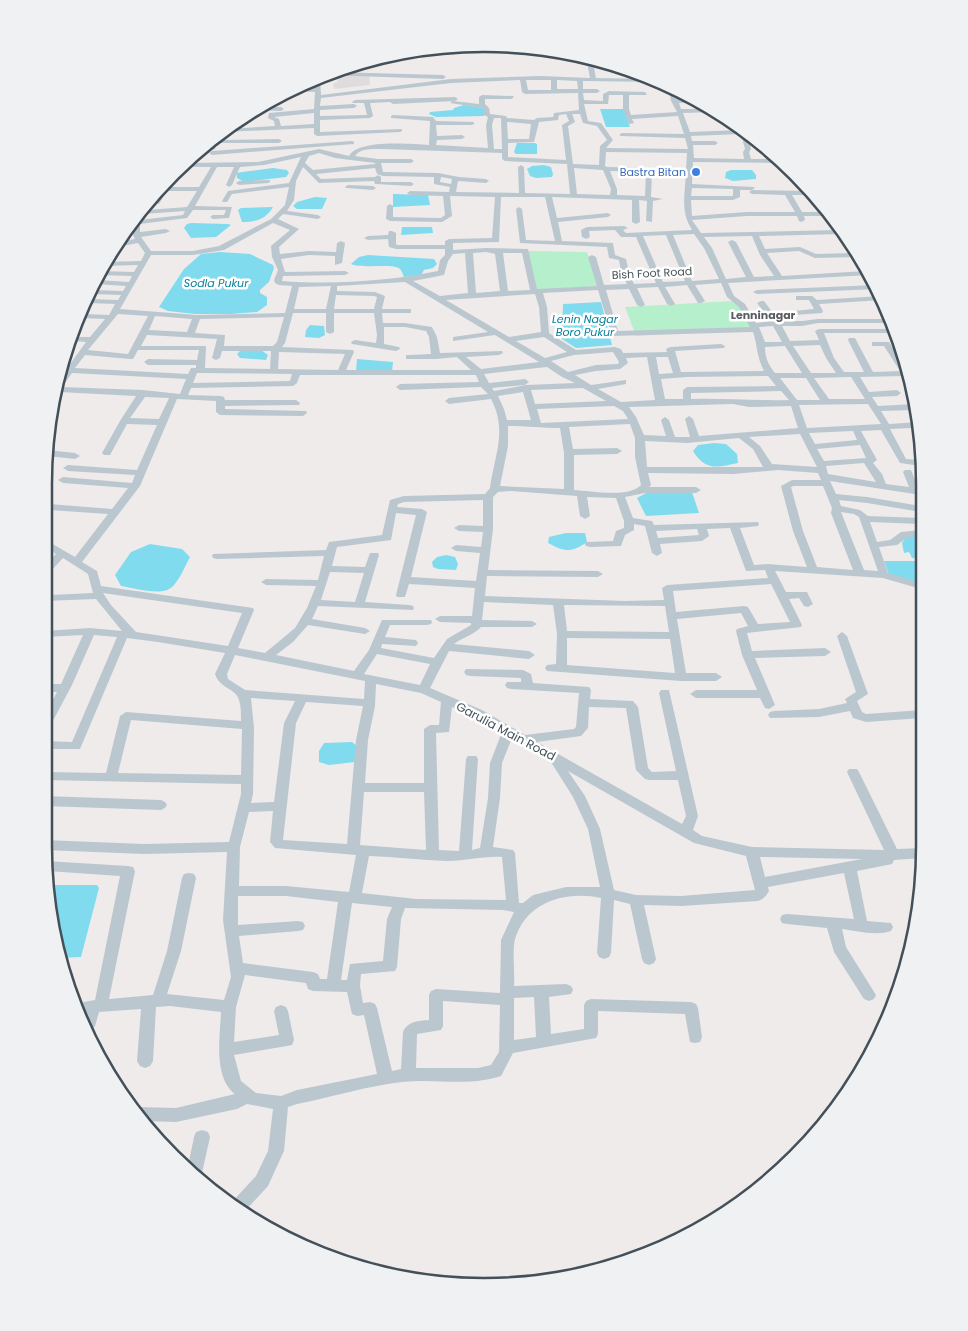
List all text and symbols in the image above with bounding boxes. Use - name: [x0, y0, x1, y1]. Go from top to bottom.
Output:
- place label: Bastra Bitan: [620, 164, 686, 180]
- marker: Bastra Bitan: [690, 166, 702, 178]
- street label: Bish Foot Road: [611, 263, 693, 283]
- water label: Sodla Pukur: [184, 275, 249, 291]
- district label: Lenninagar: [731, 307, 796, 323]
- water label: Lenin Nagar Boro Pukur: [552, 311, 619, 340]
- street label: Garulia Main Road: [453, 698, 559, 764]

